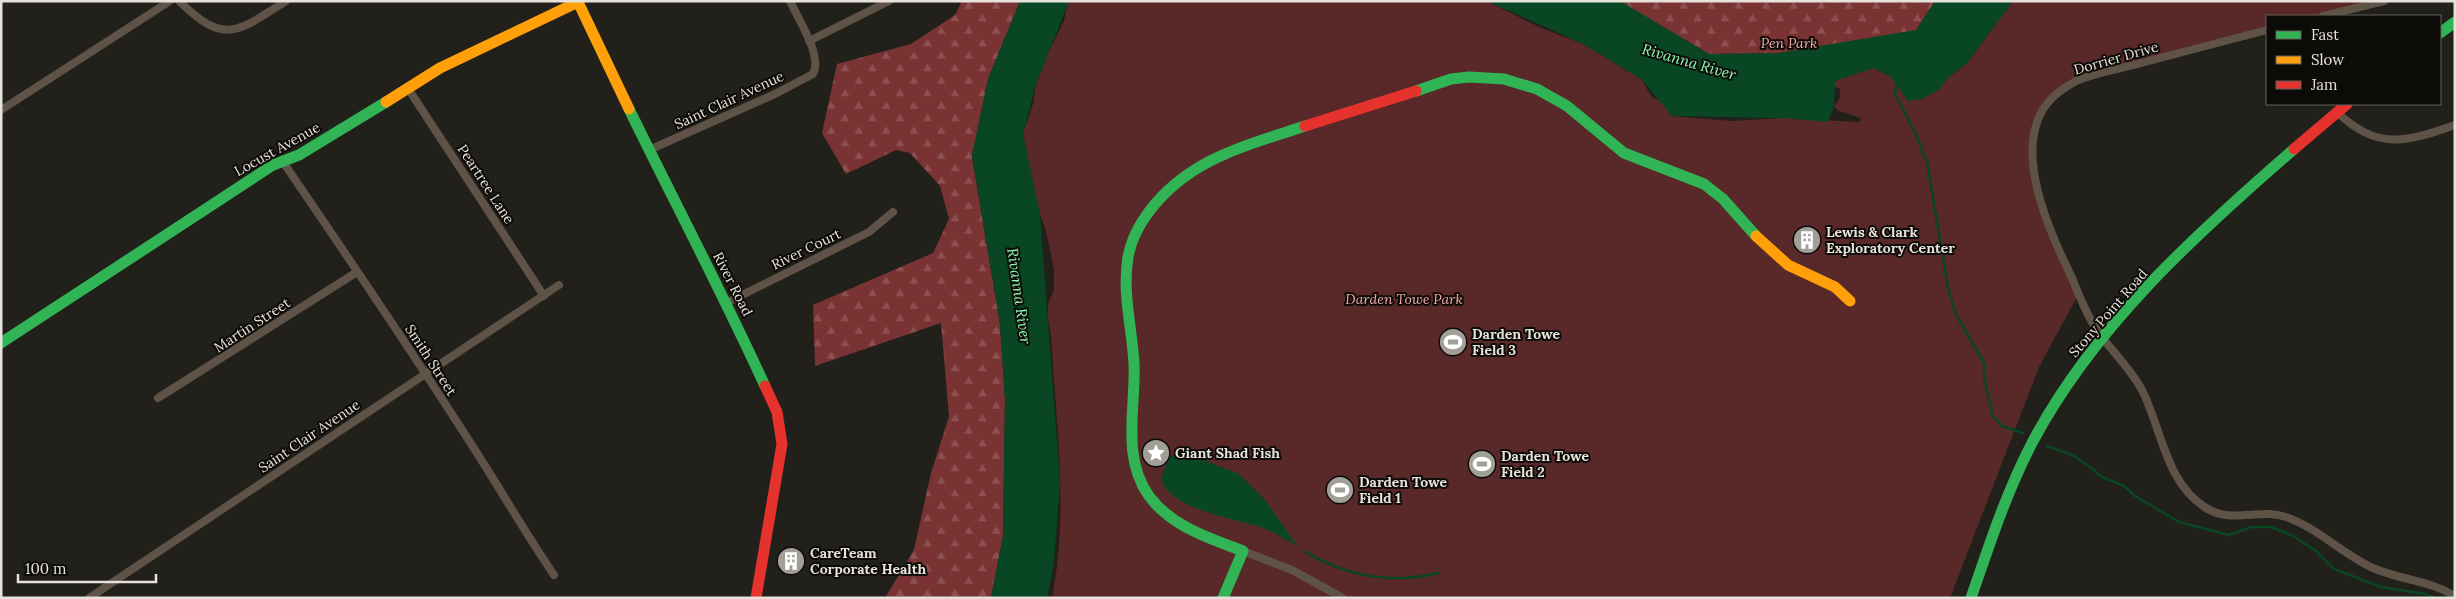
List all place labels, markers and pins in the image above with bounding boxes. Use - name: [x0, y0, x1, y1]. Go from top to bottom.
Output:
- place label: Lewis & Clark Exploratory Center: [1826, 223, 1955, 257]
- building icon: Lewis & Clark Exploratory Center: [1792, 225, 1822, 255]
- place label: Darden Towe Field 3: [1472, 325, 1560, 359]
- sports icon: Darden Towe Field 3: [1438, 327, 1468, 357]
- place icon: Giant Shad Fish: [1141, 438, 1171, 468]
- place label: Giant Shad Fish: [1175, 444, 1280, 462]
- place label: Darden Towe Field 2: [1501, 447, 1589, 481]
- sports icon: Darden Towe Field 2: [1467, 449, 1497, 479]
- place label: Darden Towe Field 1: [1359, 473, 1447, 507]
- sports icon: Darden Towe Field 1: [1325, 475, 1355, 505]
- place label: CareTeam Corporate Health: [810, 544, 926, 578]
- building icon: CareTeam Corporate Health: [776, 546, 806, 576]

